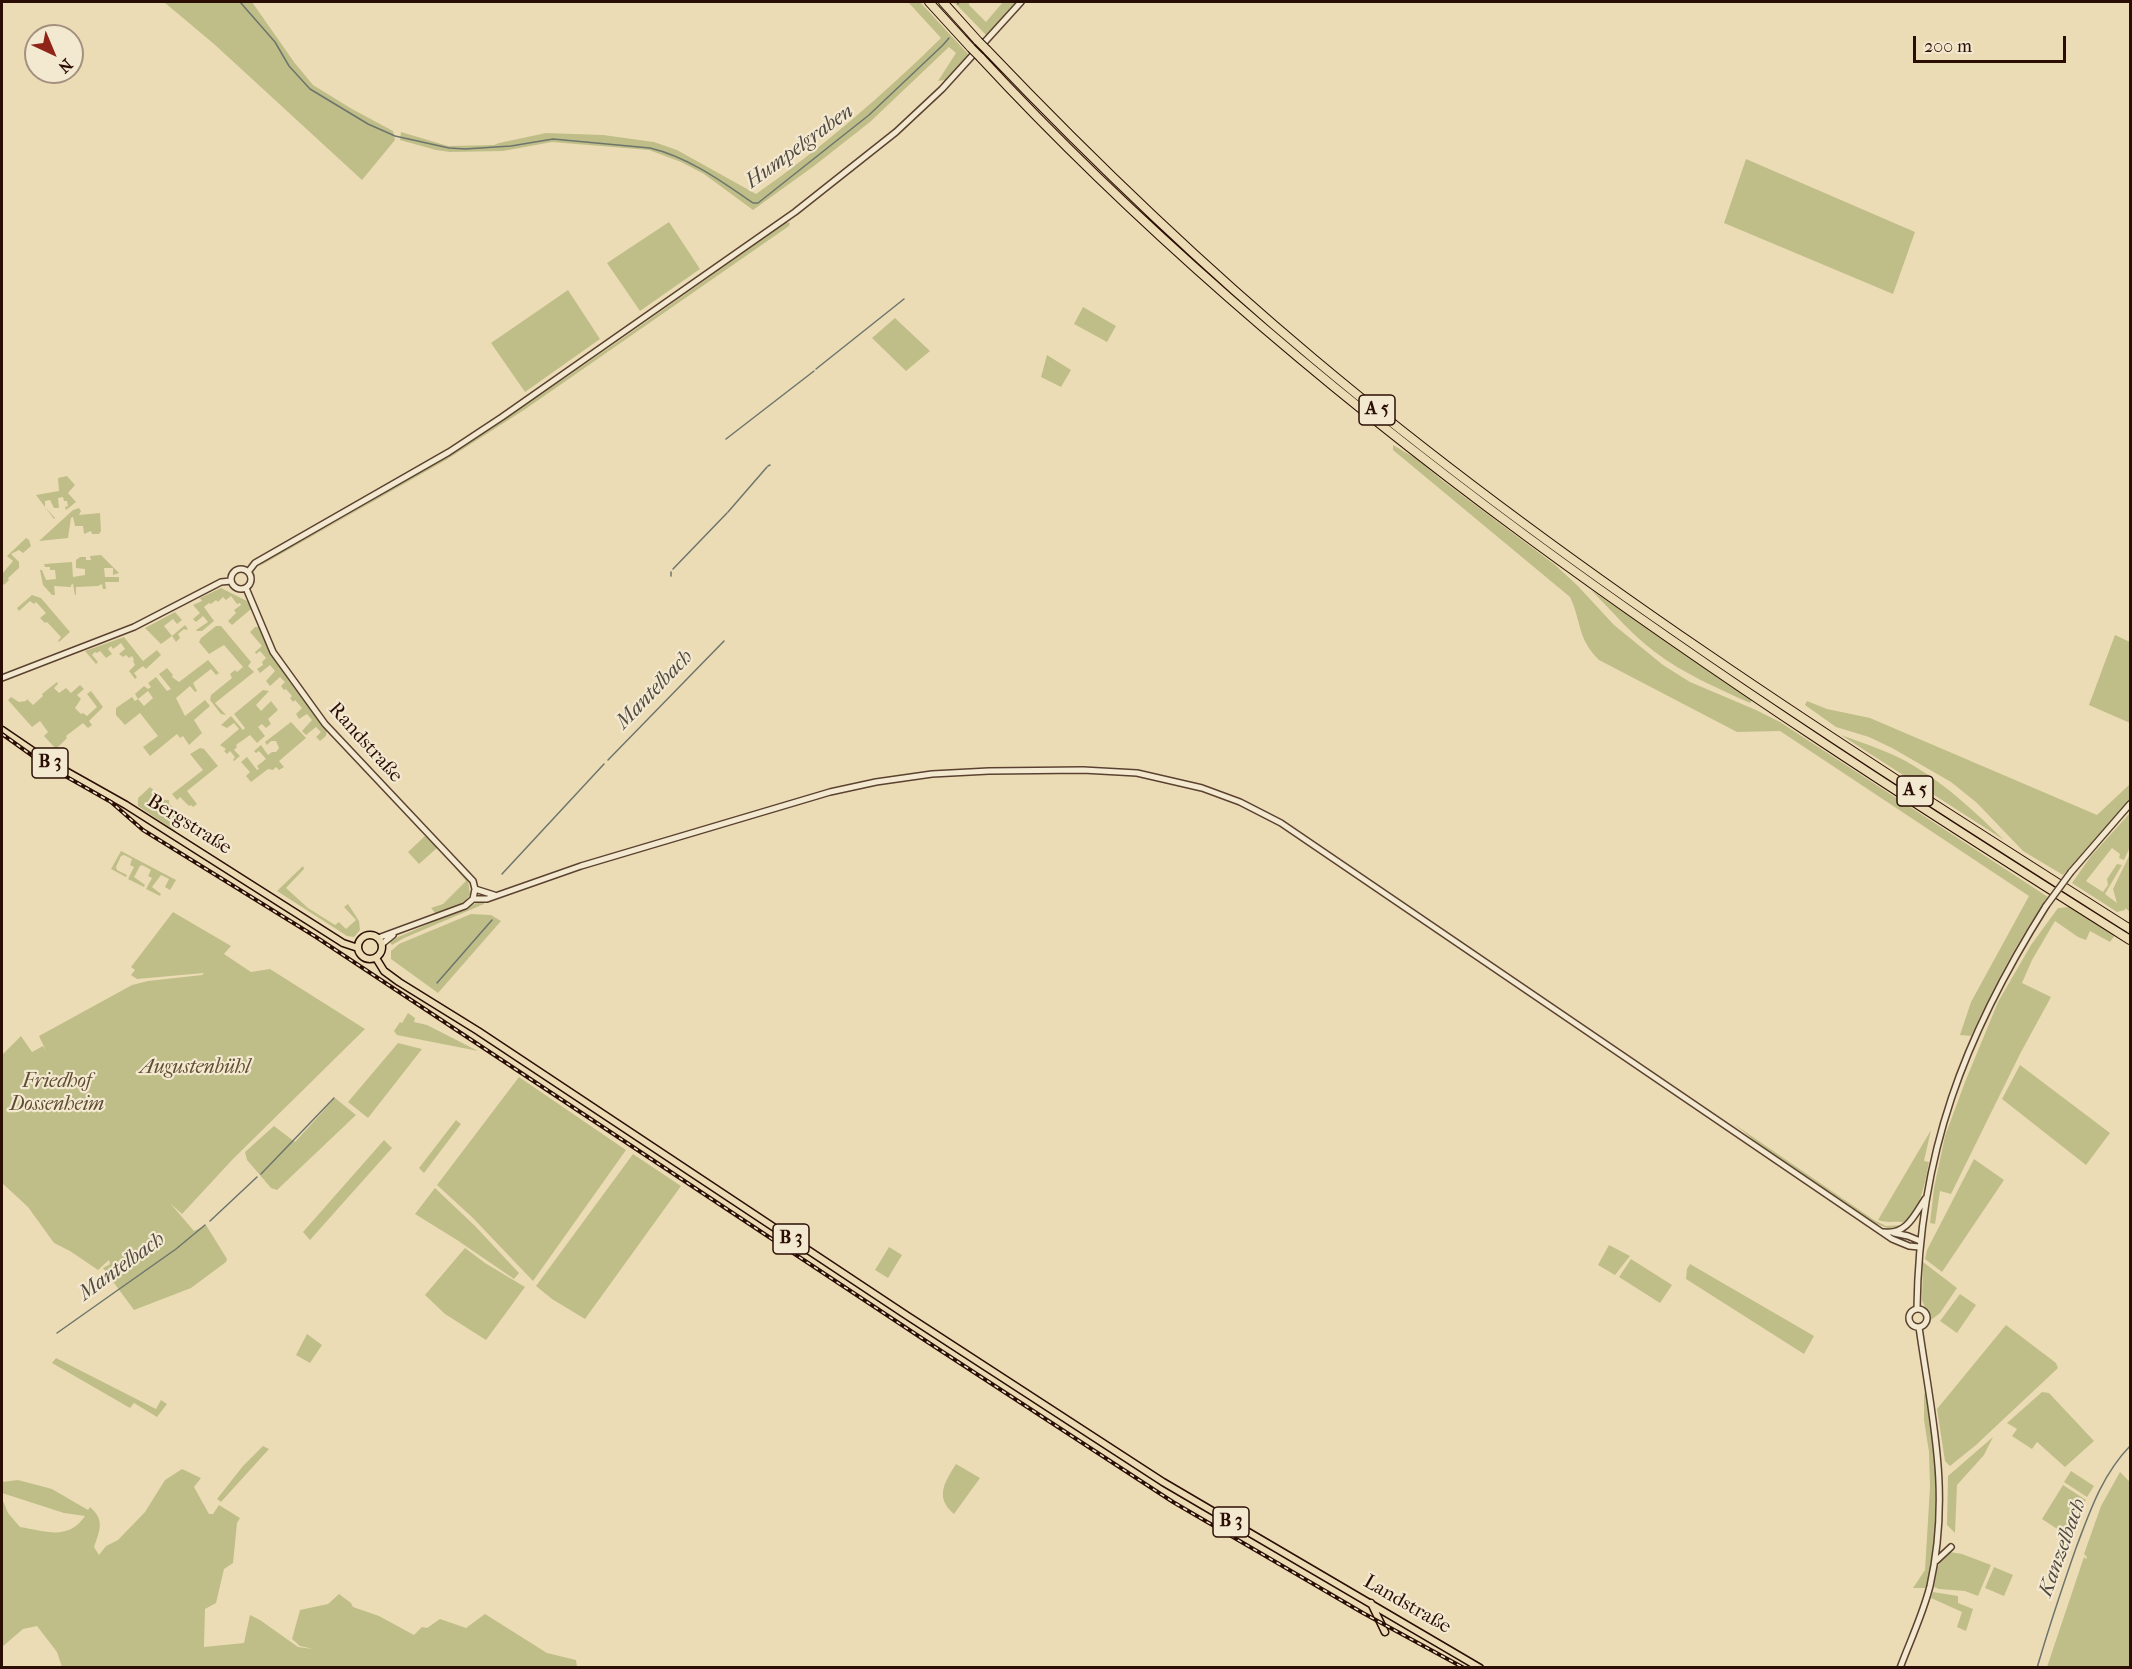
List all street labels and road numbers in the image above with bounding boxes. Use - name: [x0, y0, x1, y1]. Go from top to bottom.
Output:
- road number: A 5: [1359, 395, 1395, 425]
- street label: Randstraße: [323, 698, 407, 788]
- road number: B 3: [32, 748, 68, 778]
- road number: A 5: [1897, 776, 1933, 806]
- street label: Bergstraße: [142, 790, 236, 860]
- road number: B 3: [773, 1224, 809, 1254]
- road number: B 3: [1213, 1507, 1249, 1537]
- street label: Landstraße: [1359, 1570, 1455, 1640]

